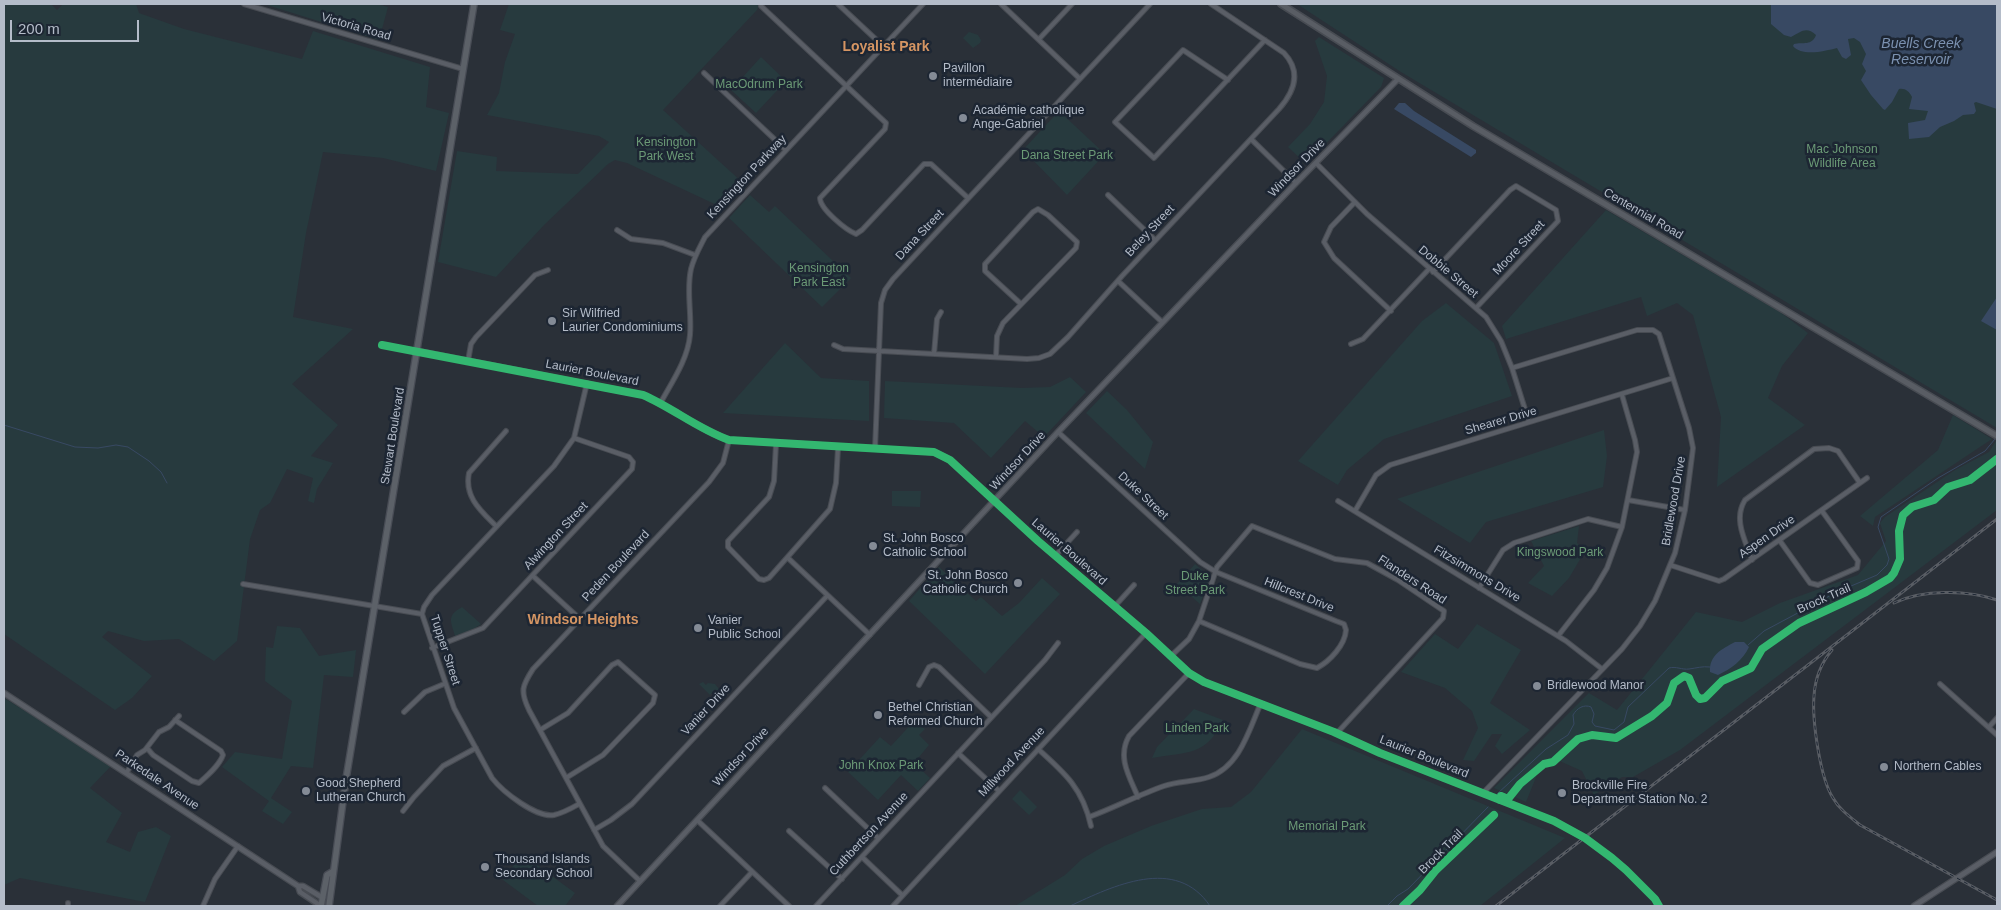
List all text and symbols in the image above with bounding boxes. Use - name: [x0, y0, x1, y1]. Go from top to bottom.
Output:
- scale bar: [12, 10, 141, 42]
- street label: Victoria Road: [319, 10, 393, 44]
- text: 200 m: [18, 20, 60, 37]
- water label: Buells Creek Reservoir: [1881, 36, 1961, 68]
- district label: Loyalist Park: [842, 39, 930, 55]
- place label: Pavillon intermédiaire: [943, 62, 1012, 90]
- marker: Pavillon intermédiaire: [927, 70, 939, 82]
- park label: MacOdrum Park: [715, 78, 803, 92]
- place label: Académie catholique Ange-Gabriel: [973, 104, 1084, 132]
- marker: Académie catholique Ange-Gabriel: [957, 112, 969, 124]
- street label: Kensington Parkway: [704, 132, 790, 222]
- park label: Kensington Park West: [636, 136, 696, 164]
- street label: Windsor Drive: [1266, 136, 1328, 200]
- park label: Mac Johnson Wildlife Area: [1806, 143, 1878, 171]
- park label: Dana Street Park: [1021, 149, 1113, 163]
- street label: Centennial Road: [1601, 185, 1685, 243]
- street label: Beley Street: [1122, 202, 1178, 260]
- street label: Dana Street: [893, 207, 947, 263]
- street label: Moore Street: [1490, 218, 1548, 278]
- street label: Dobbie Street: [1415, 243, 1481, 301]
- park label: Kensington Park East: [789, 262, 849, 290]
- place label: Sir Wilfried Laurier Condominiums: [562, 307, 683, 335]
- marker: Sir Wilfried Laurier Condominiums: [546, 315, 558, 327]
- street label: Laurier Boulevard: [544, 357, 640, 389]
- street label: Stewart Boulevard: [378, 386, 408, 486]
- street label: Shearer Drive: [1463, 404, 1539, 438]
- street label: Windsor Drive: [987, 429, 1049, 493]
- street label: Bridlewood Drive: [1659, 455, 1689, 547]
- street label: Duke Street: [1115, 469, 1171, 523]
- street label: Alwington Street: [521, 499, 591, 573]
- street label: Aspen Drive: [1736, 512, 1798, 562]
- street label: Laurier Boulevard: [1029, 515, 1109, 589]
- street label: Peden Boulevard: [579, 527, 653, 605]
- place label: St. John Bosco Catholic School: [883, 532, 966, 560]
- marker: St. John Bosco Catholic School: [867, 540, 879, 552]
- street label: Fitzsimmons Drive: [1431, 542, 1523, 606]
- park label: Kingswood Park: [1517, 546, 1603, 560]
- street label: Flanders Road: [1375, 553, 1449, 607]
- place label: St. John Bosco Catholic Church: [923, 569, 1008, 597]
- park label: Duke Street Park: [1165, 570, 1225, 598]
- street label: Hillcrest Drive: [1262, 574, 1336, 616]
- marker: St. John Bosco Catholic Church: [1012, 577, 1024, 589]
- street label: Brock Trail: [1795, 581, 1853, 617]
- district label: Windsor Heights: [527, 612, 639, 628]
- street label: Tupper Street: [427, 613, 463, 687]
- place label: Vanier Public School: [708, 614, 781, 642]
- marker: Vanier Public School: [692, 622, 704, 634]
- place label: Bridlewood Manor: [1547, 679, 1644, 693]
- marker: Bridlewood Manor: [1531, 680, 1543, 692]
- street label: Vanier Drive: [679, 681, 733, 739]
- place label: Bethel Christian Reformed Church: [888, 701, 983, 729]
- marker: Bethel Christian Reformed Church: [872, 709, 884, 721]
- park label: Linden Park: [1165, 722, 1229, 736]
- street label: Millwood Avenue: [976, 724, 1048, 800]
- street label: Windsor Drive: [710, 725, 772, 789]
- street label: Laurier Boulevard: [1377, 733, 1471, 781]
- street label: Parkedale Avenue: [112, 747, 202, 813]
- park label: John Knox Park: [839, 759, 923, 773]
- place label: Northern Cables: [1894, 760, 1981, 774]
- marker: Northern Cables: [1878, 761, 1890, 773]
- place label: Good Shepherd Lutheran Church: [316, 777, 405, 805]
- place label: Brockville Fire Department Station No. 2: [1572, 779, 1707, 807]
- marker: Good Shepherd Lutheran Church: [300, 785, 312, 797]
- marker: Brockville Fire Department Station No. 2: [1556, 787, 1568, 799]
- street label: Cuthbertson Avenue: [827, 789, 911, 879]
- park label: Memorial Park: [1288, 820, 1366, 834]
- street label: Brock Trail: [1416, 827, 1466, 877]
- place label: Thousand Islands Secondary School: [495, 853, 592, 881]
- marker: Thousand Islands Secondary School: [479, 861, 491, 873]

